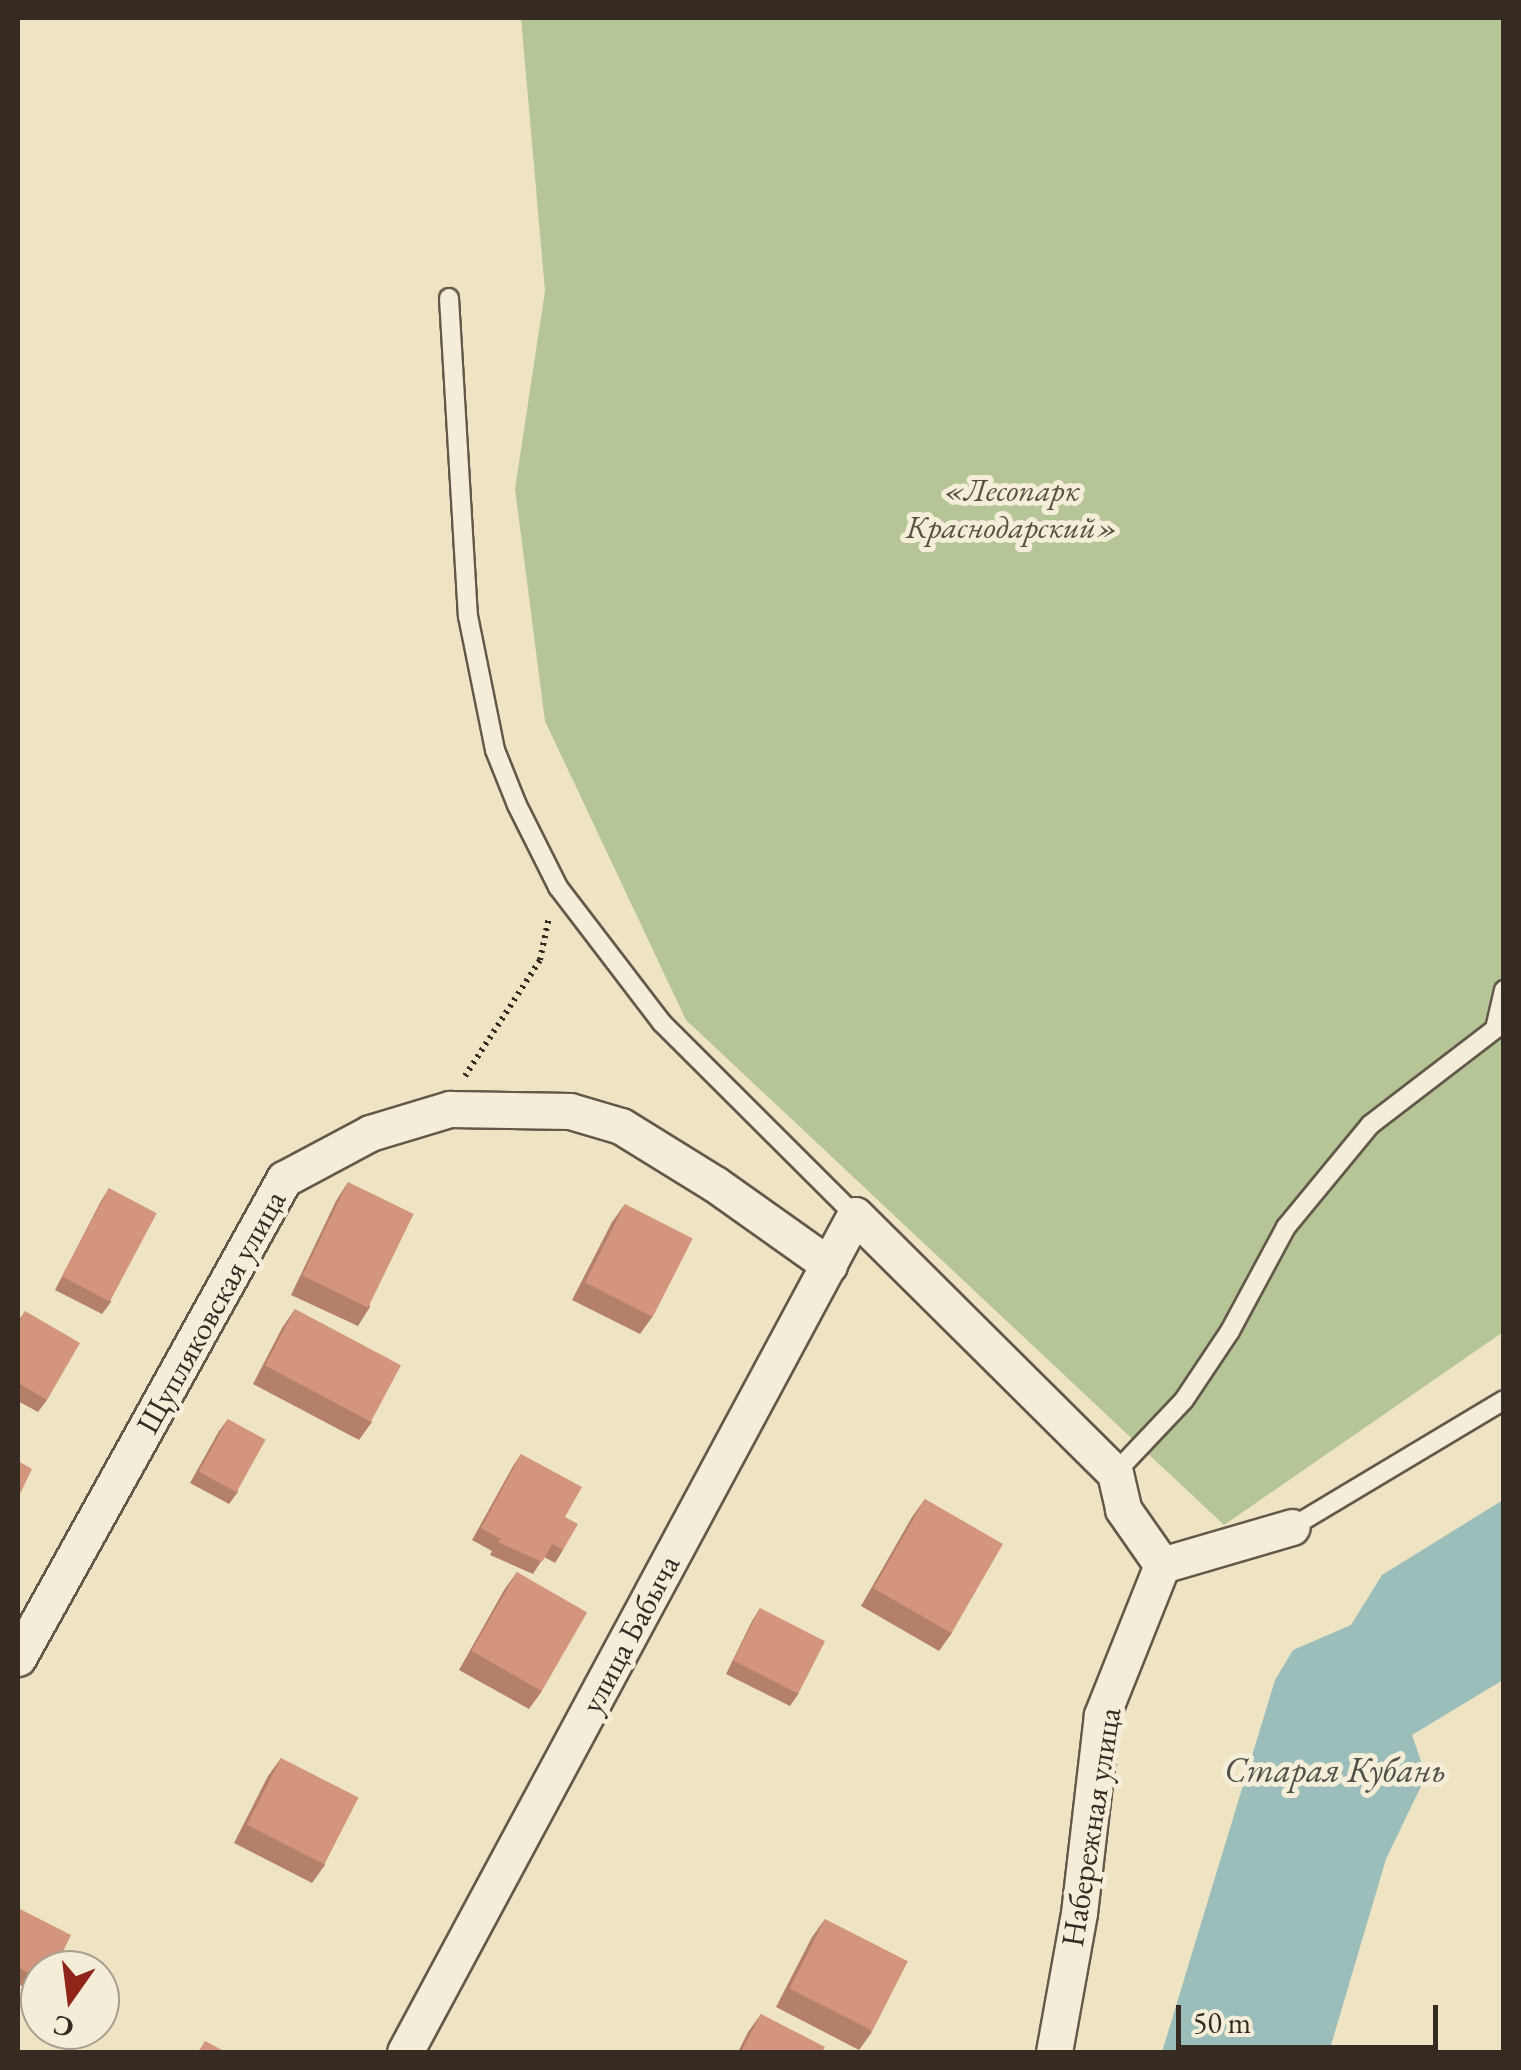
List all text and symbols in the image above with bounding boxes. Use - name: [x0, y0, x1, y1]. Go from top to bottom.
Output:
- park label: «Лесопарк Краснодарский»: [906, 472, 1118, 547]
- street label: Щупляковская улица: [128, 1184, 294, 1440]
- street label: улица Бабыча: [572, 1548, 688, 1720]
- street label: Набережная улица: [1053, 1705, 1129, 1949]
- water label: Старая Кубань: [1224, 1749, 1446, 1791]
- north arrow: [20, 1950, 120, 2050]
- scale bar: [1181, 1985, 1444, 2047]
- text: 50 m: [1193, 2003, 1251, 2042]
- text: С: [49, 2007, 77, 2047]

